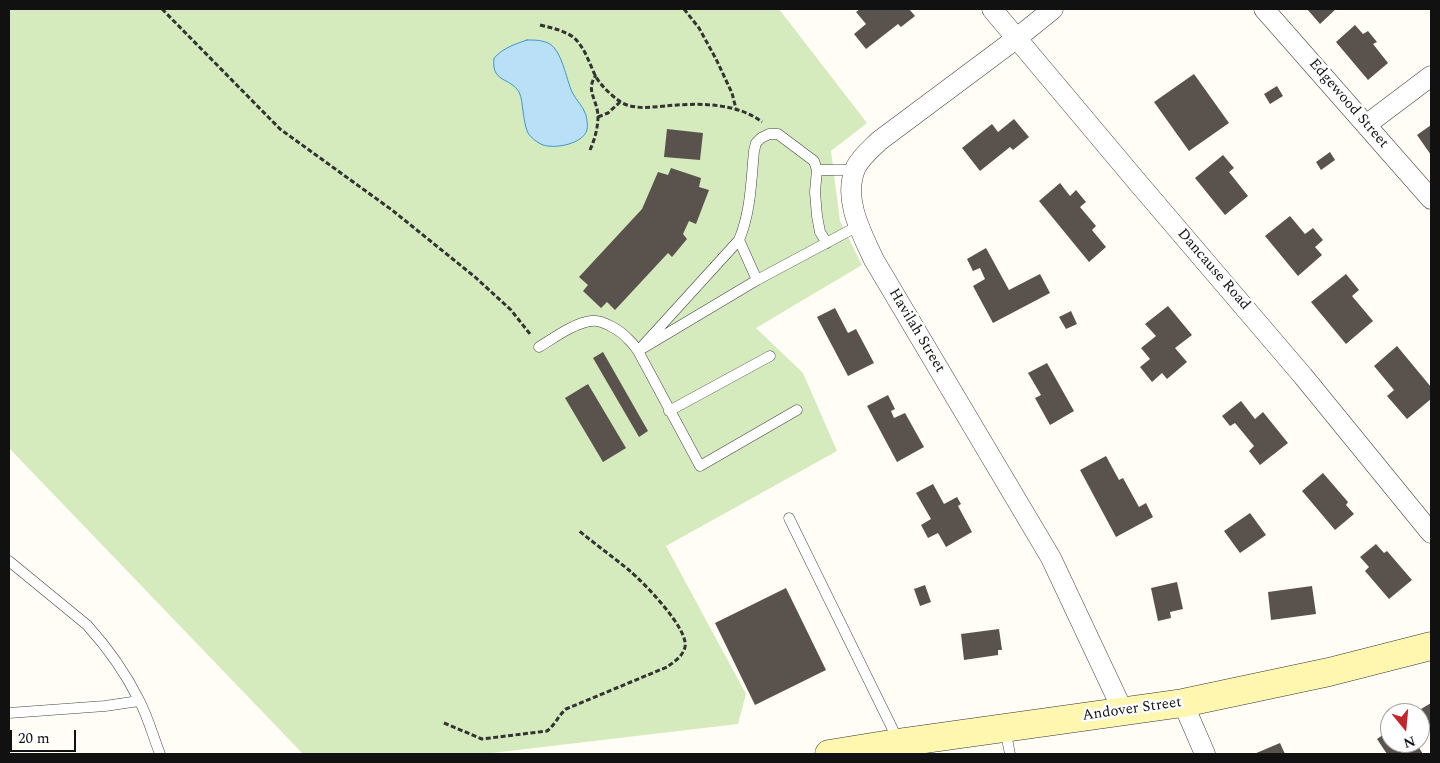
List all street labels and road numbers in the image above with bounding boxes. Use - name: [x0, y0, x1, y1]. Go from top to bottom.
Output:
- street label: Edgewood Street: [1304, 56, 1392, 152]
- street label: Dancause Road: [1173, 226, 1253, 314]
- street label: Havilah Street: [884, 286, 948, 376]
- street label: Andover Street: [1081, 694, 1183, 726]

